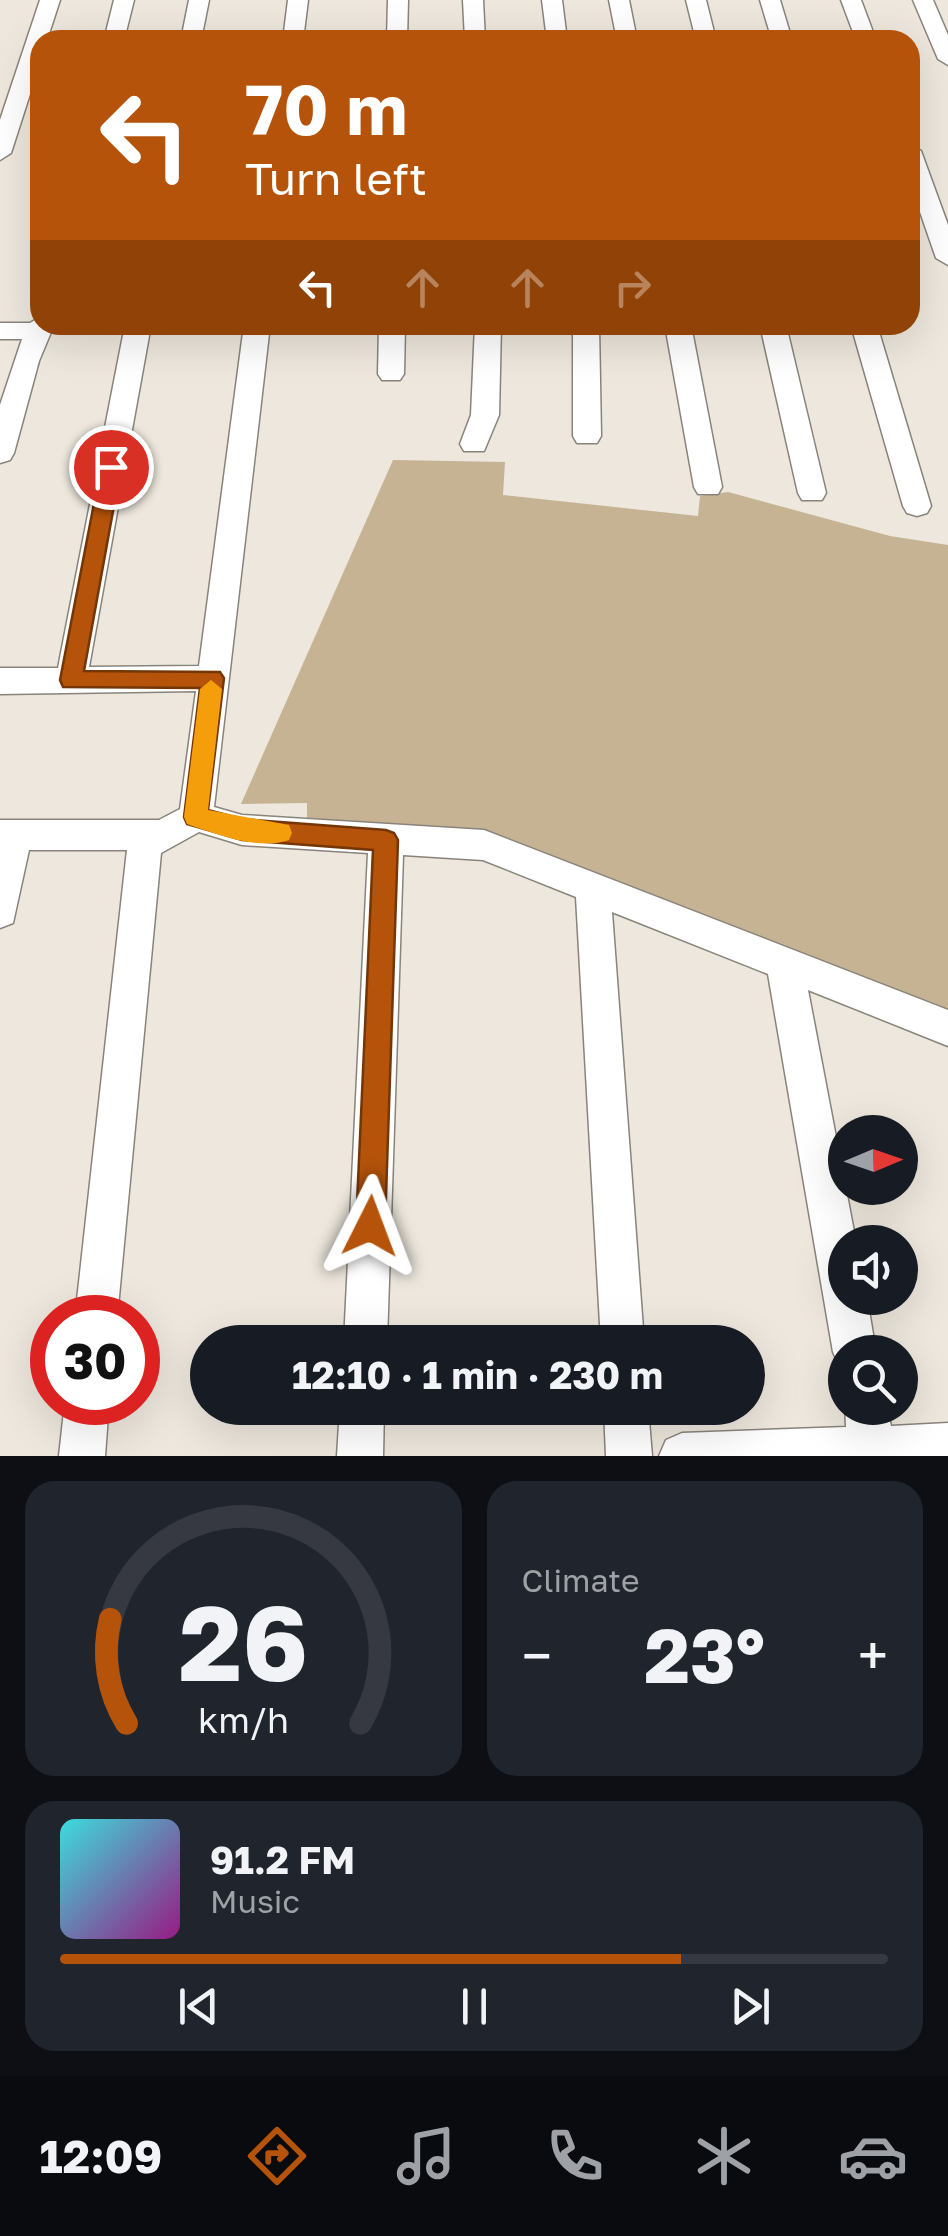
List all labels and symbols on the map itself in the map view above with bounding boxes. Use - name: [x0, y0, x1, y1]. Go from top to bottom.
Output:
- pin: [69, 425, 154, 510]
- north arrow: [828, 1115, 918, 1205]
- position arrow: [318, 1174, 422, 1278]
- speed limit sign: 30: [30, 1295, 160, 1425]

